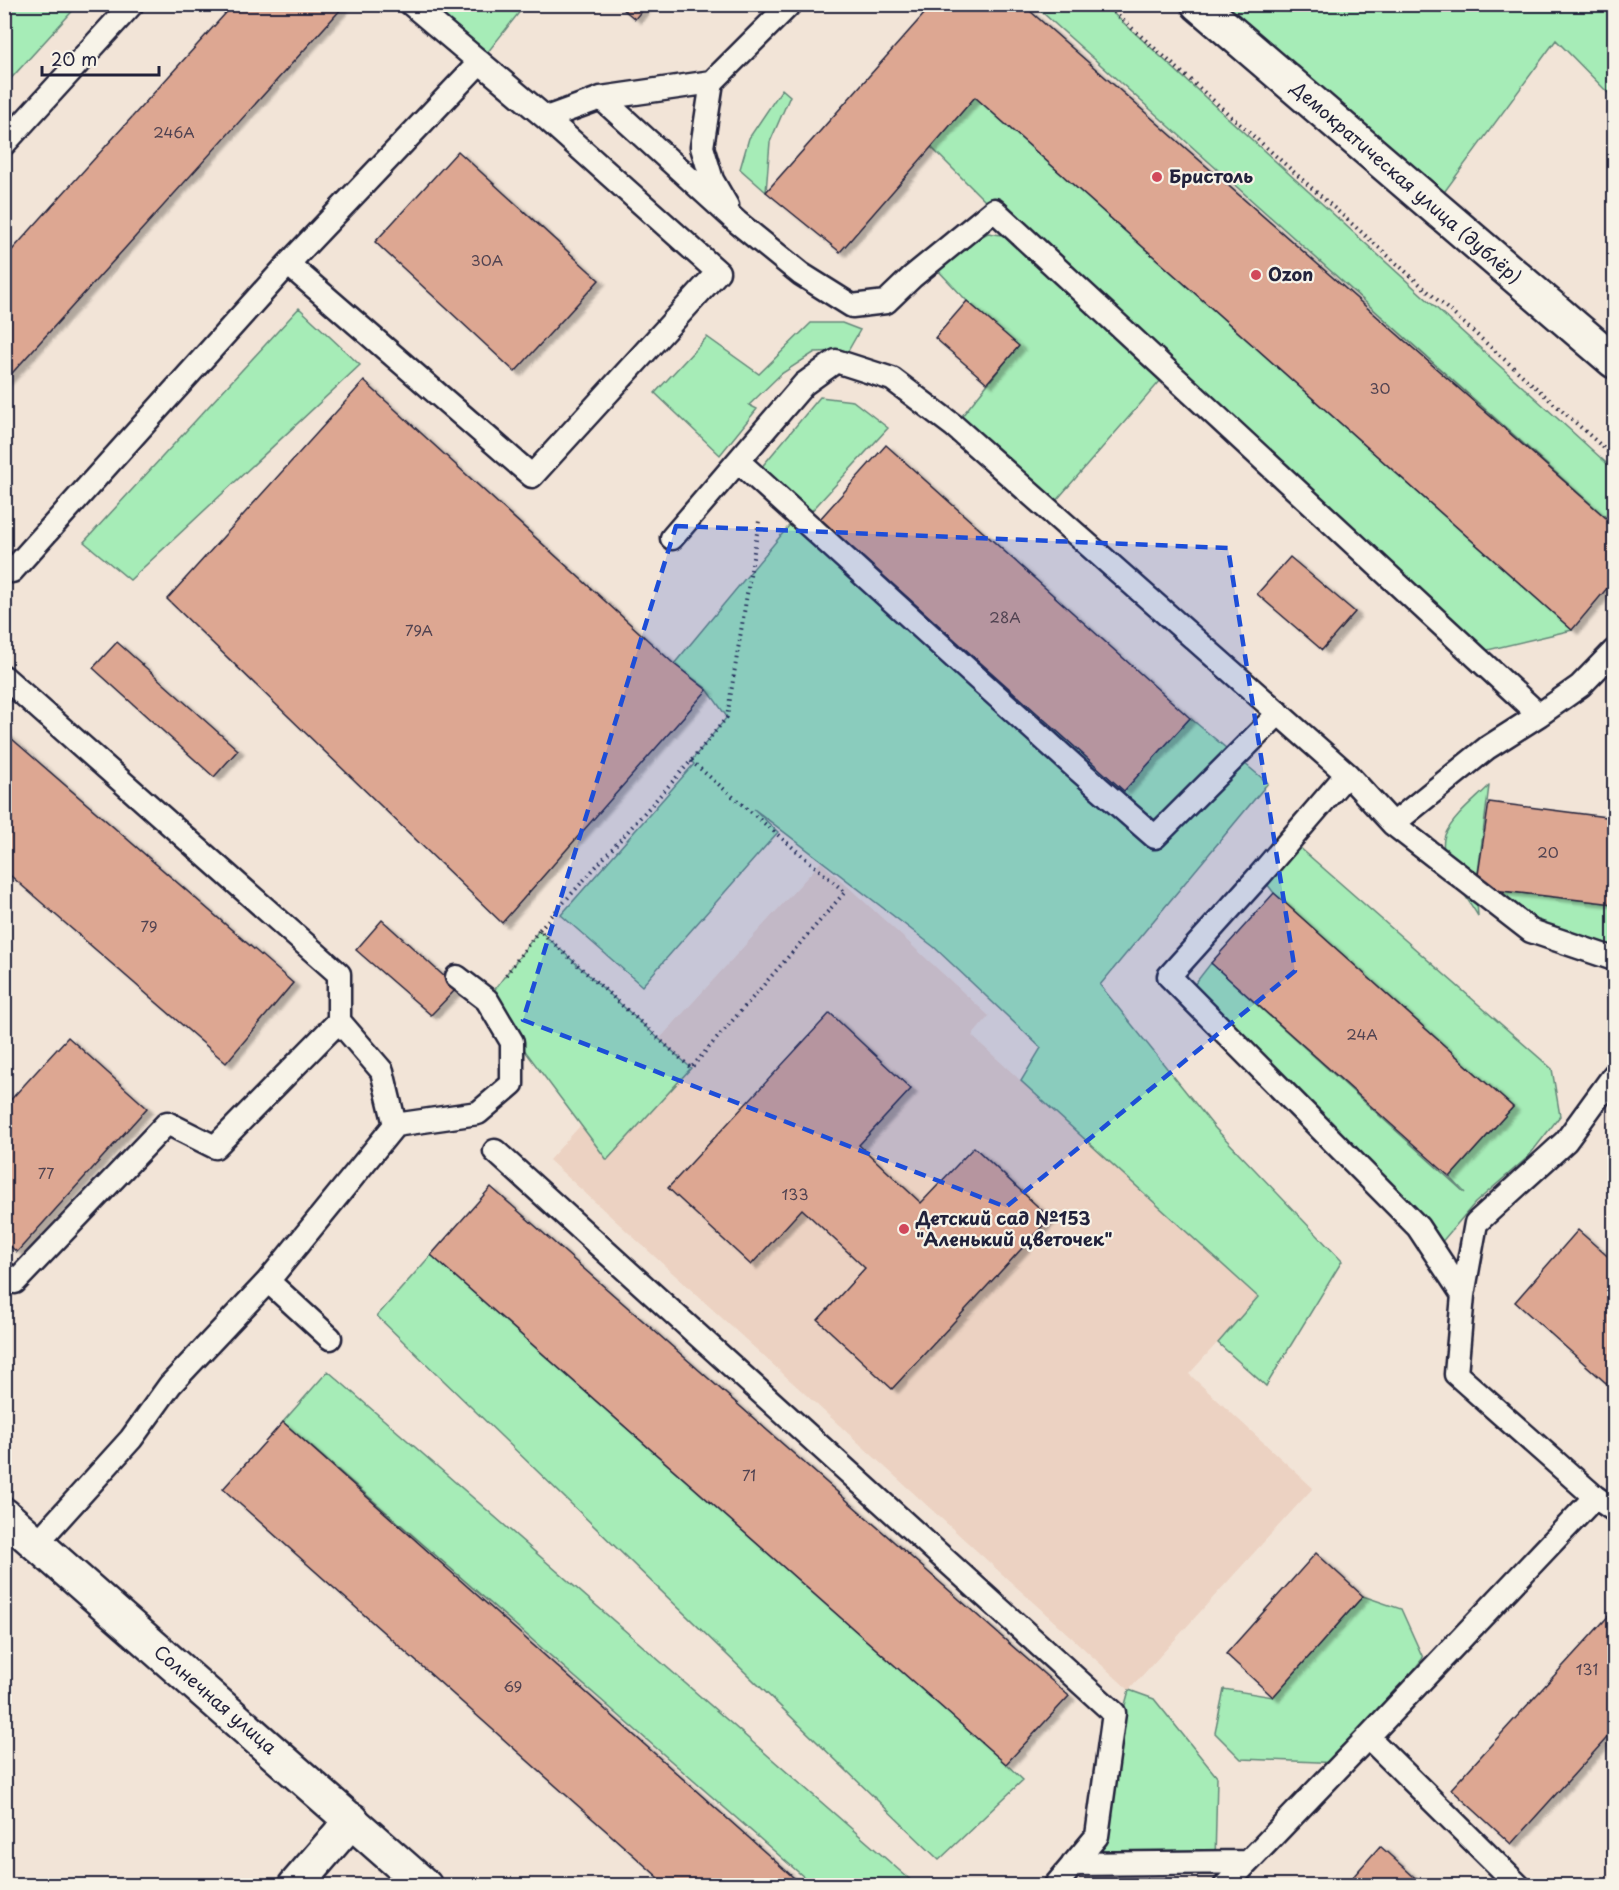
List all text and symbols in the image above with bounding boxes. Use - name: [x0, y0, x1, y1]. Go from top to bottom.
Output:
- scale bar: [42, 39, 159, 77]
- text: 20 m: [51, 45, 97, 72]
- street label: Демократическая улица (дублёр): [1285, 74, 1528, 289]
- house number: 246А: [153, 120, 195, 143]
- place label: Бристоль: [1169, 162, 1253, 189]
- marker: Бристоль: [1150, 170, 1164, 184]
- house number: 30А: [471, 248, 503, 271]
- place label: Ozon: [1268, 260, 1313, 287]
- marker: Ozon: [1249, 268, 1263, 282]
- house number: 30: [1370, 376, 1390, 399]
- house number: 28А: [989, 605, 1021, 628]
- house number: 79А: [405, 618, 433, 641]
- house number: 20: [1537, 840, 1559, 863]
- house number: 79: [140, 914, 158, 937]
- house number: 24А: [1346, 1022, 1378, 1045]
- house number: 77: [38, 1161, 54, 1184]
- house number: 133: [782, 1182, 808, 1205]
- place label: Детский сад №153 "Аленький цветочек": [915, 1204, 1113, 1252]
- marker: Детский сад №153 "Аленький цветочек": [897, 1222, 911, 1236]
- house number: 71: [742, 1463, 756, 1486]
- street label: Солнечная улица: [149, 1638, 284, 1760]
- house number: 131: [1576, 1657, 1598, 1680]
- house number: 69: [504, 1674, 522, 1697]

